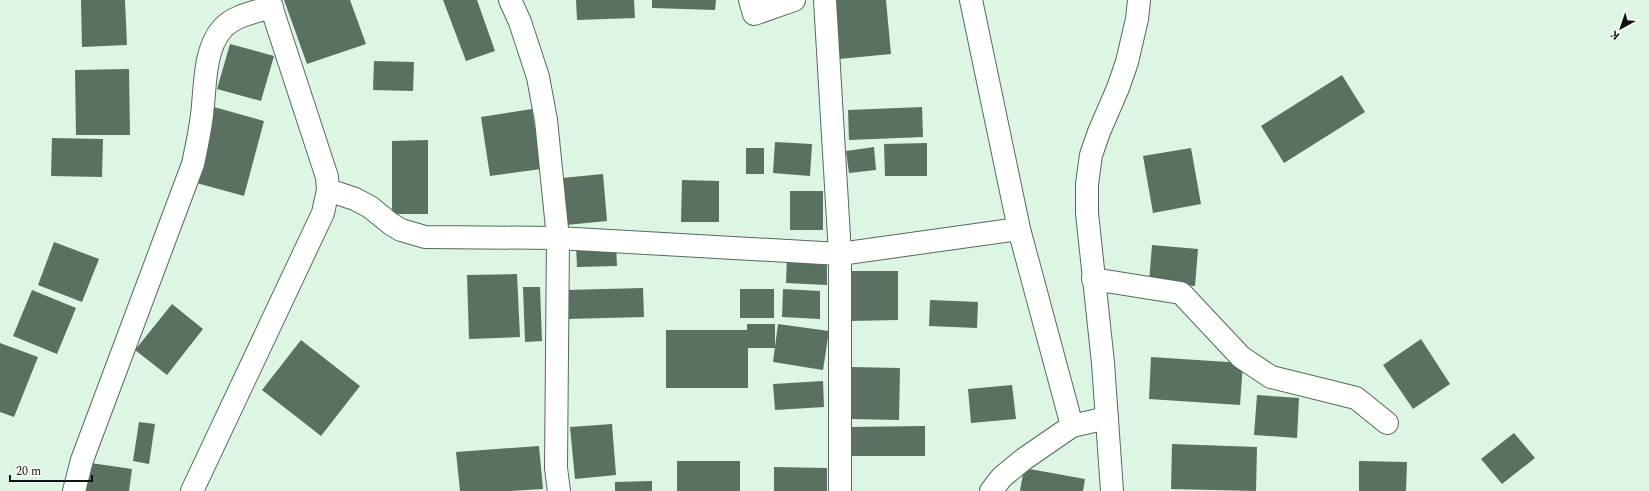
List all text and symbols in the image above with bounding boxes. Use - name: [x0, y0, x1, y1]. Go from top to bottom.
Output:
- north arrow: [1601, 8, 1641, 48]
- text: K: [1606, 26, 1624, 45]
- scale bar: [10, 457, 92, 483]
- text: 20 m: [16, 462, 41, 481]

